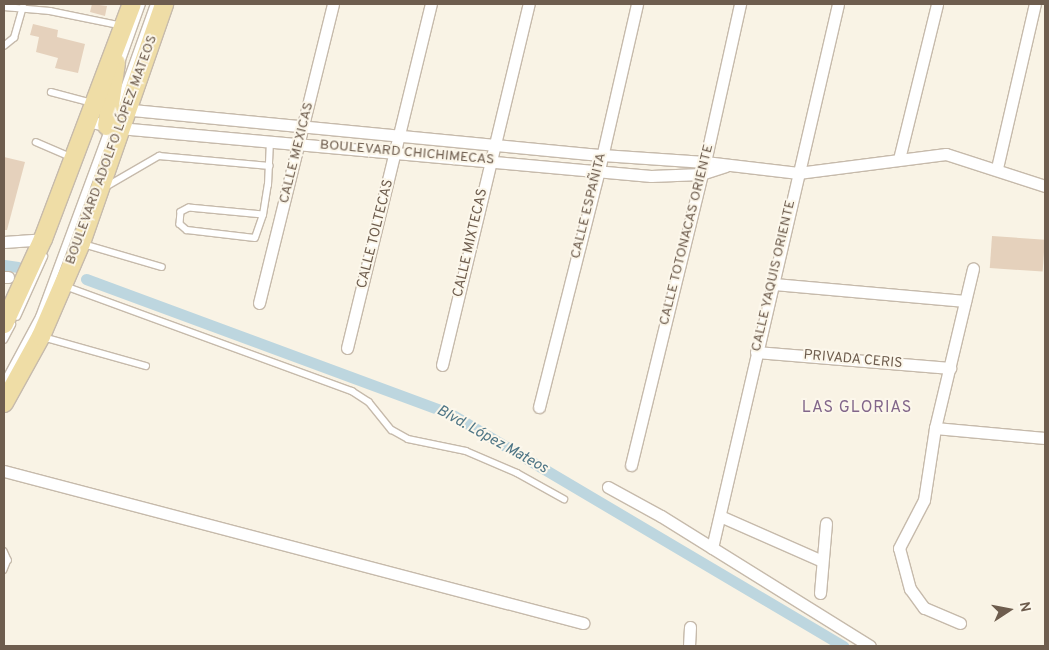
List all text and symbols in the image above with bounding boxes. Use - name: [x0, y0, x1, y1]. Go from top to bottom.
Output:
- street label: BOULEVARD ADOLFO LÓPEZ MATEOS: [62, 33, 162, 267]
- street label: CALLE MEXICAS: [276, 101, 318, 205]
- street label: BOULEVARD CHICHIMECAS: [319, 137, 495, 169]
- street label: CALLE TOTONACAS ORIENTE: [656, 143, 718, 327]
- street label: CALLE ESPAÑITA: [568, 151, 610, 261]
- street label: CALLE TOLTECAS: [354, 178, 398, 290]
- street label: CALLE MIXTECAS: [450, 187, 492, 299]
- street label: CALLE YAQUIS ORIENTE: [748, 198, 800, 354]
- street label: PRIVADA CERIS: [803, 347, 903, 373]
- district label: LAS GLORIAS: [800, 398, 914, 418]
- water label: Blvd. López Mateos: [433, 402, 551, 478]
- north arrow: [984, 585, 1034, 635]
- text: N: [1015, 600, 1034, 614]

